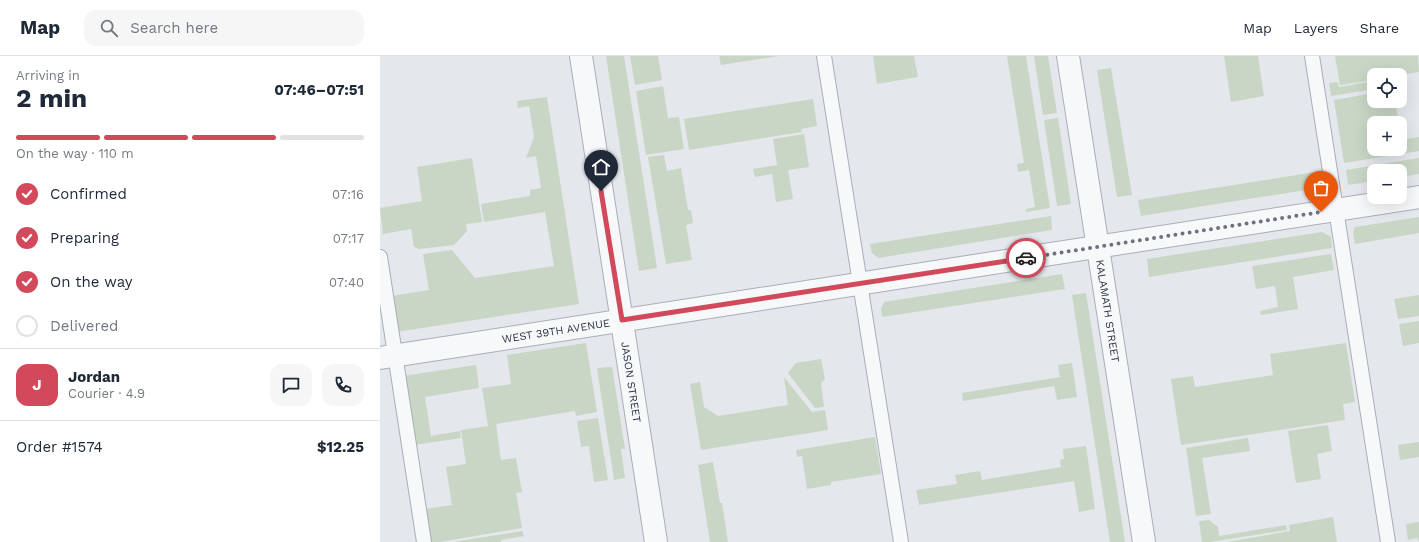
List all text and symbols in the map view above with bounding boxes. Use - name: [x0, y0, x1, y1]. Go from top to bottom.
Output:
- search box: [84, 10, 364, 46]
- text: Map: [20, 16, 60, 39]
- icon: search: [98, 17, 120, 39]
- text: Search here: [130, 19, 218, 37]
- text: Map: [1243, 20, 1272, 36]
- text: Layers: [1294, 20, 1338, 36]
- text: Share: [1360, 20, 1399, 36]
- text: Arriving in: [16, 68, 80, 83]
- map controls: [1367, 68, 1407, 204]
- button: locate: [1367, 68, 1407, 108]
- text: 07:46–07:51: [274, 81, 364, 99]
- text: 2 min: [16, 83, 87, 113]
- button: +: [1367, 116, 1407, 156]
- text: On the way · 110 m: [16, 146, 134, 161]
- pin: [584, 150, 618, 191]
- icon: home: [590, 156, 612, 178]
- button: −: [1367, 164, 1407, 204]
- pin: [1304, 171, 1338, 212]
- icon: bag: [1310, 177, 1332, 199]
- icon: check: [16, 183, 38, 205]
- text: Confirmed: [50, 185, 127, 203]
- text: 07:16: [332, 187, 364, 202]
- icon: check: [16, 227, 38, 249]
- text: Preparing: [50, 229, 119, 247]
- text: 07:17: [333, 231, 364, 246]
- courier: [1006, 238, 1046, 278]
- icon: car: [1015, 247, 1037, 269]
- street label: KALAMATH STREET: [1093, 259, 1122, 364]
- icon: check: [16, 271, 38, 293]
- text: On the way: [50, 273, 132, 291]
- text: 07:40: [329, 275, 364, 290]
- street label: WEST 39TH AVENUE: [501, 316, 611, 346]
- text: Delivered: [50, 317, 118, 335]
- street label: JASON STREET: [619, 341, 644, 424]
- button: chat: [270, 364, 312, 406]
- button: phone: [322, 364, 364, 406]
- text: Jordan: [68, 368, 120, 386]
- text: J: [32, 376, 42, 394]
- text: Courier · 4.9: [68, 386, 145, 401]
- text: Order #1574: [16, 438, 103, 456]
- text: $12.25: [317, 438, 364, 456]

